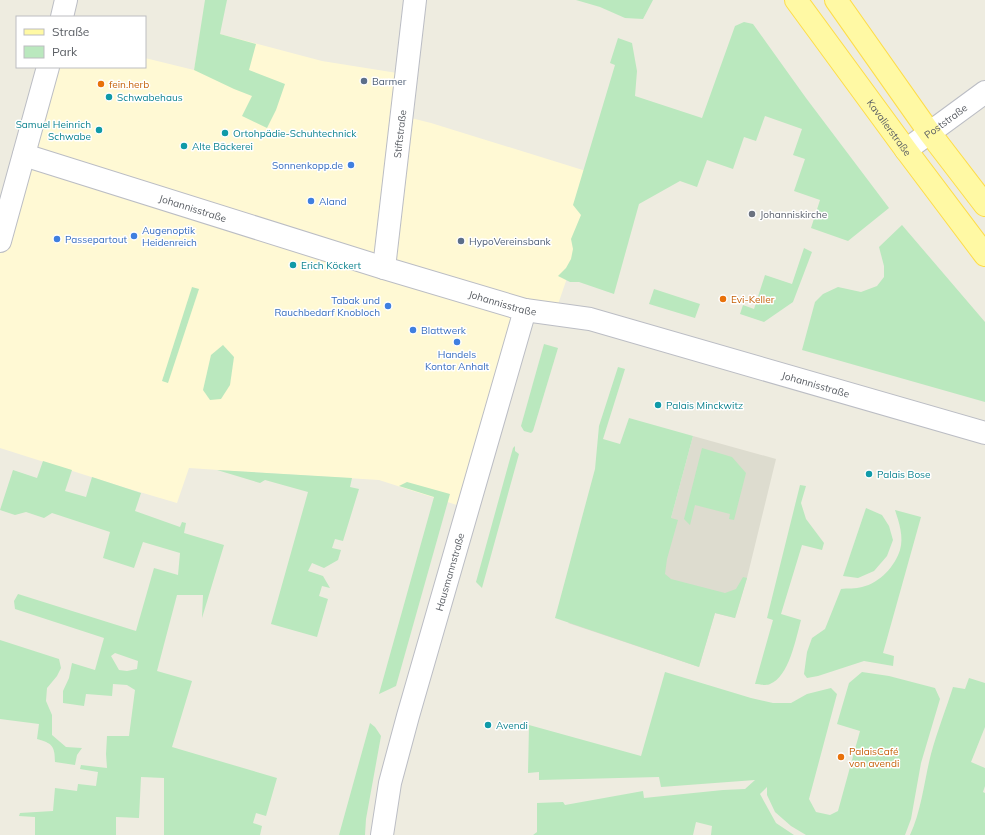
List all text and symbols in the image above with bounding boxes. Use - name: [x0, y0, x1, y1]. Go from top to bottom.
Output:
- legend: [16, 16, 146, 68]
- text: Straße: [52, 24, 89, 39]
- text: Park: [52, 44, 78, 59]
- place label: Barmer: [372, 75, 407, 88]
- marker: Barmer: [359, 76, 369, 86]
- place label: fein.herb: [109, 78, 149, 91]
- marker: fein.herb: [96, 79, 106, 89]
- place label: Schwabehaus: [117, 91, 183, 104]
- marker: Schwabehaus: [104, 92, 114, 102]
- street label: Kavalierstraße: [864, 97, 914, 159]
- street label: Poststraße: [922, 101, 970, 142]
- street label: Stiftstraße: [391, 109, 409, 159]
- place label: Samuel Heinrich Schwabe: [16, 118, 91, 143]
- marker: Samuel Heinrich Schwabe: [94, 125, 104, 135]
- place label: Ortohpädie-Schuhtechnick: [233, 127, 357, 140]
- marker: Ortohpädie-Schuhtechnick: [220, 128, 230, 138]
- place label: Alte Bäckerei: [192, 140, 253, 153]
- marker: Alte Bäckerei: [179, 141, 189, 151]
- place label: Sonnenkopp.de: [272, 159, 343, 172]
- marker: Sonnenkopp.de: [346, 160, 356, 170]
- street label: Johannisstraße: [157, 192, 228, 225]
- place label: Aland: [319, 195, 347, 208]
- marker: Aland: [306, 196, 316, 206]
- place label: Johanniskirche: [760, 208, 827, 221]
- marker: Johanniskirche: [747, 209, 757, 219]
- place label: Augenoptik Heidenreich: [142, 224, 197, 249]
- marker: Augenoptik Heidenreich: [129, 231, 139, 241]
- place label: Passepartout: [65, 233, 127, 246]
- marker: Passepartout: [52, 234, 62, 244]
- place label: HypoVereinsbank: [469, 235, 552, 248]
- marker: HypoVereinsbank: [456, 236, 466, 246]
- place label: Erich Köckert: [301, 259, 362, 272]
- marker: Erich Köckert: [288, 260, 298, 270]
- street label: Johannisstraße: [467, 288, 537, 319]
- place label: Evi-Keller: [731, 293, 775, 306]
- place label: Tabak und Rauchbedarf Knobloch: [274, 294, 380, 319]
- marker: Evi-Keller: [718, 294, 728, 304]
- marker: Tabak und Rauchbedarf Knobloch: [383, 301, 393, 311]
- place label: Blattwerk: [421, 324, 467, 337]
- marker: Blattwerk: [408, 325, 418, 335]
- marker: Handels Kontor Anhalt: [452, 337, 462, 347]
- place label: Handels Kontor Anhalt: [425, 348, 490, 373]
- street label: Johannisstraße: [780, 369, 851, 401]
- place label: Palais Minckwitz: [666, 399, 743, 412]
- marker: Palais Minckwitz: [653, 400, 663, 410]
- place label: Palais Bose: [877, 468, 931, 481]
- marker: Palais Bose: [864, 469, 874, 479]
- street label: Hausmannstraße: [433, 531, 467, 613]
- place label: Avendi: [496, 719, 528, 732]
- marker: Avendi: [483, 720, 493, 730]
- place label: PalaisCafé von avendi: [849, 745, 899, 770]
- marker: PalaisCafé von avendi: [836, 752, 846, 762]

